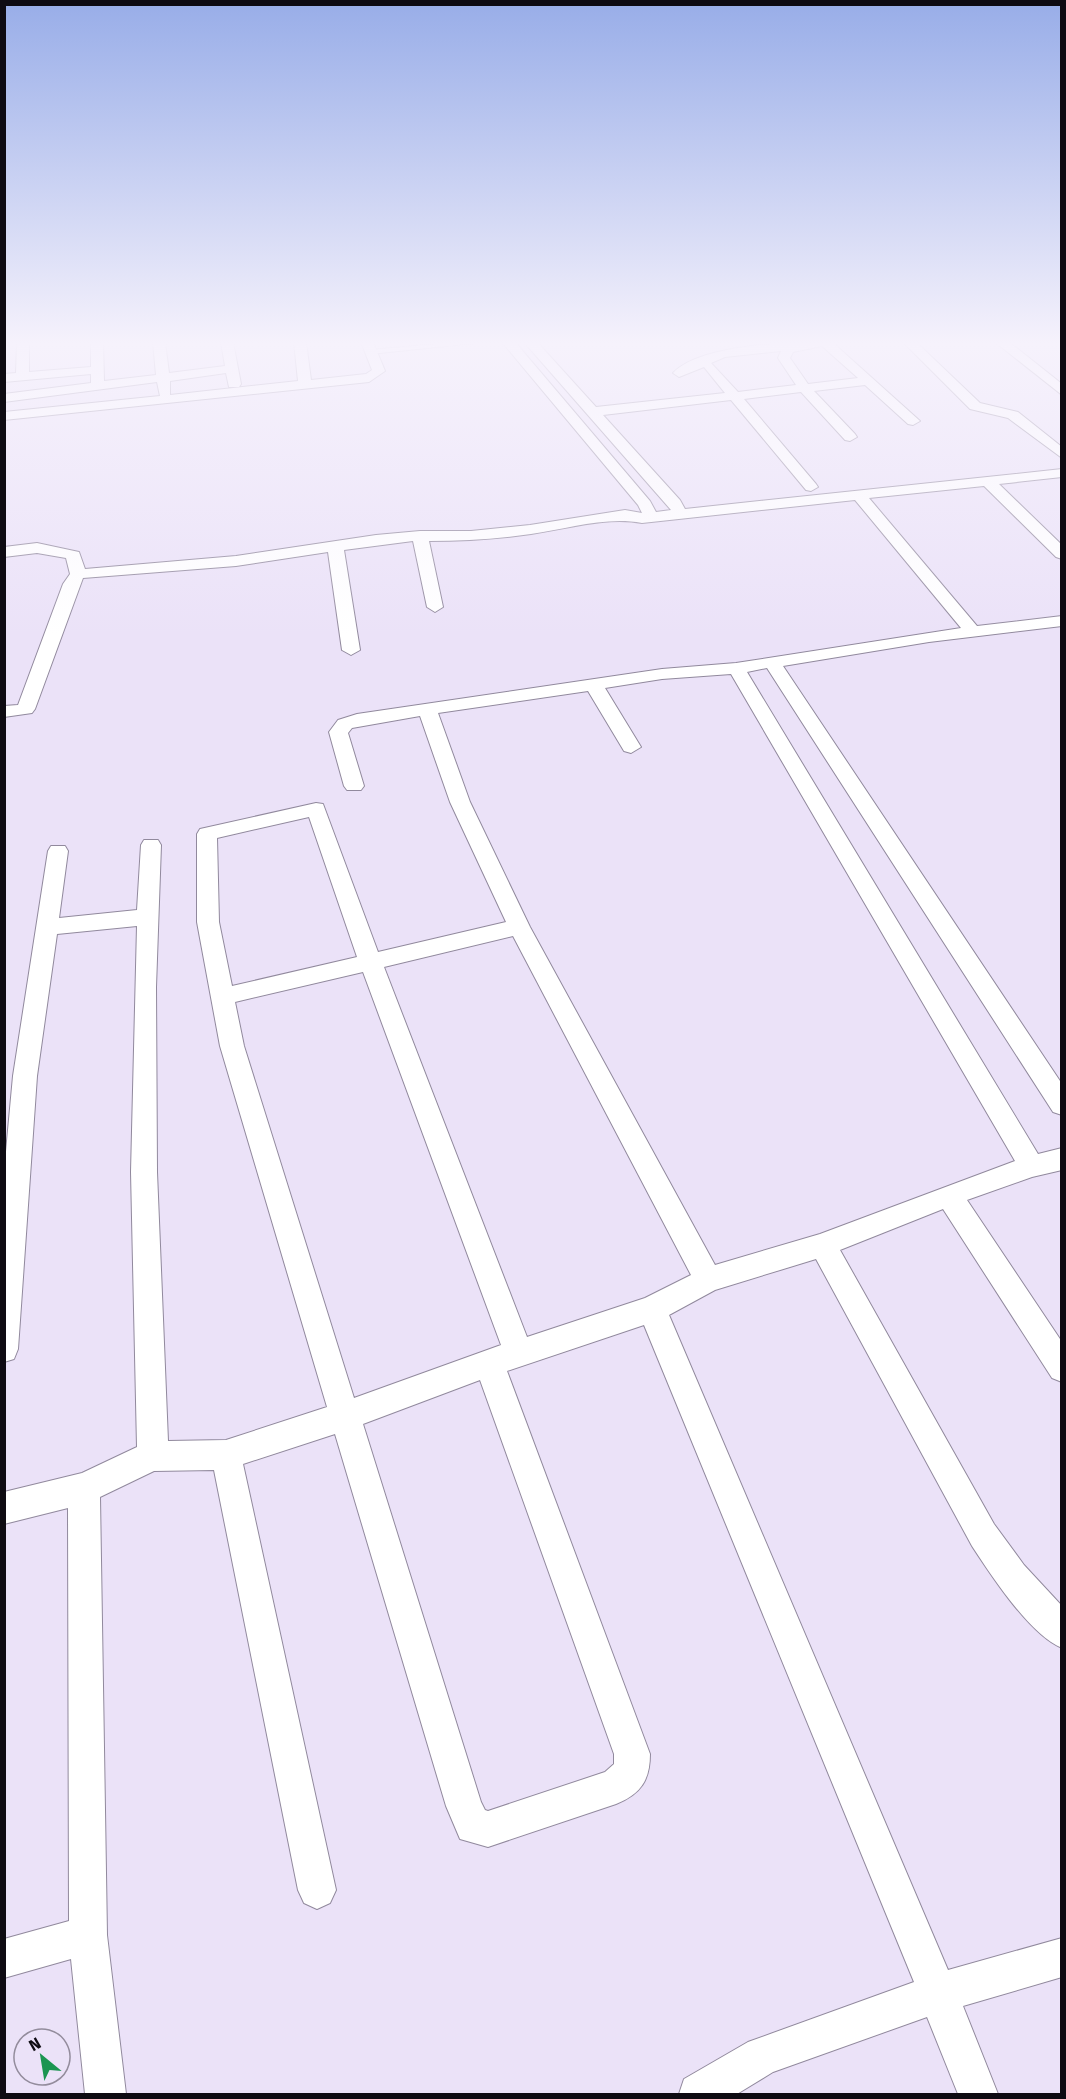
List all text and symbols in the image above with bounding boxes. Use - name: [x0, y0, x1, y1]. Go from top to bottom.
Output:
- north arrow: [12, 2027, 72, 2087]
- text: N: [25, 2034, 44, 2055]

